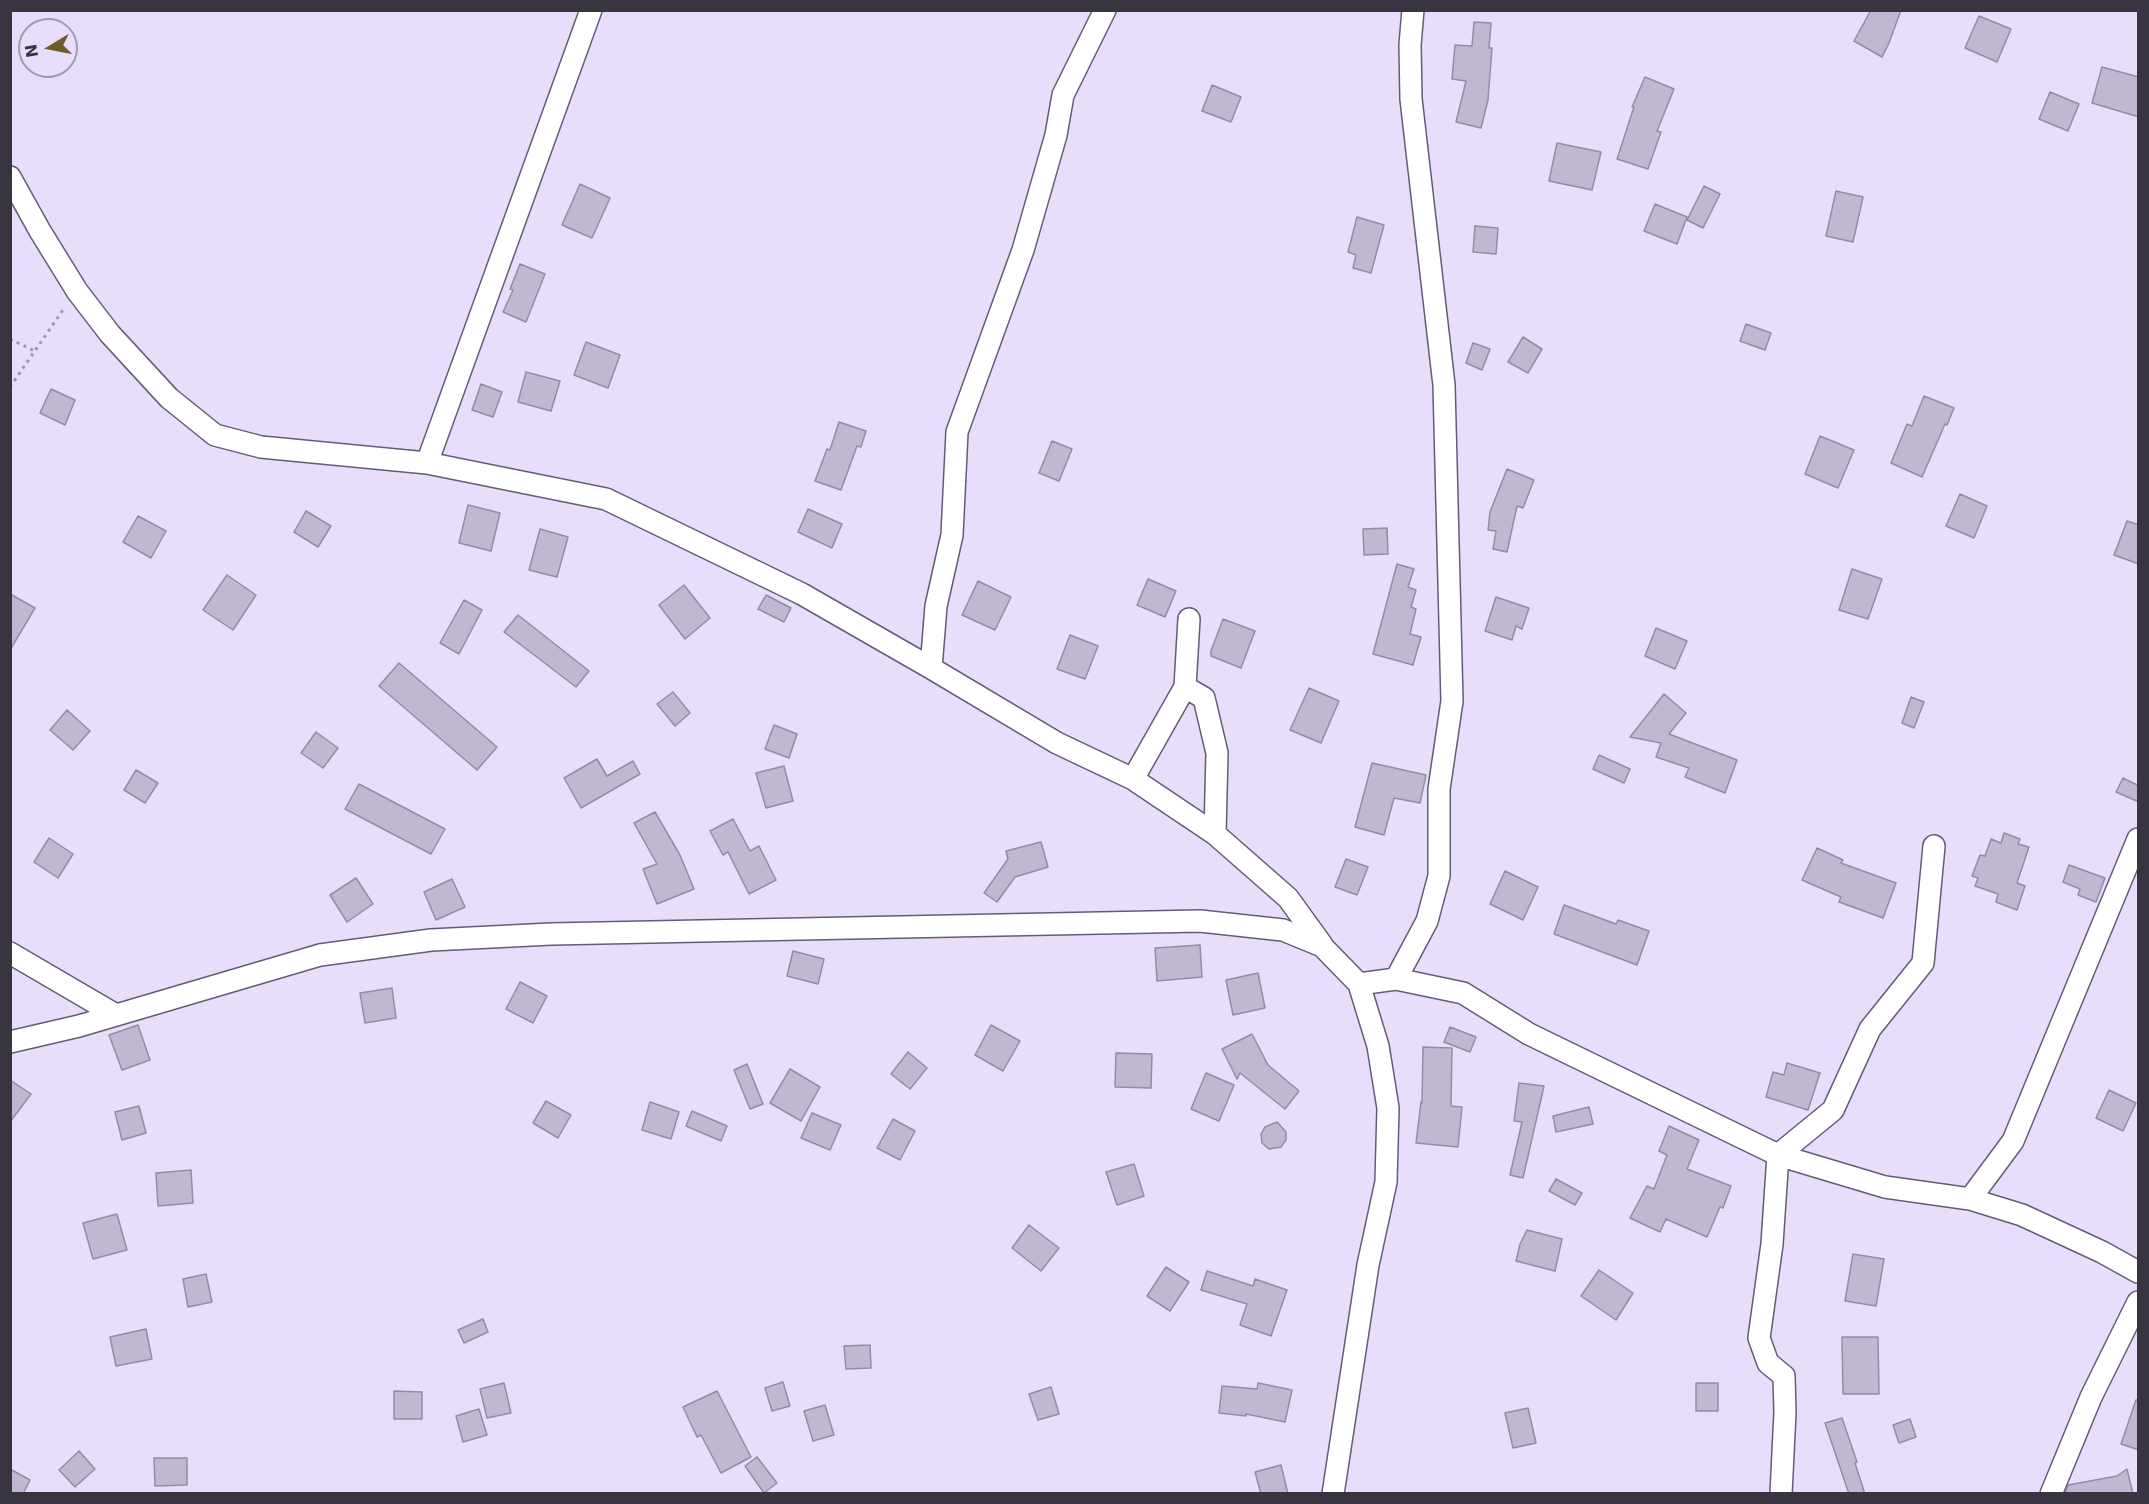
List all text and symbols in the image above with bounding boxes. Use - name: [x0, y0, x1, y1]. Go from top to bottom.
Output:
- north arrow: [18, 18, 78, 78]
- text: N: [21, 43, 42, 59]

